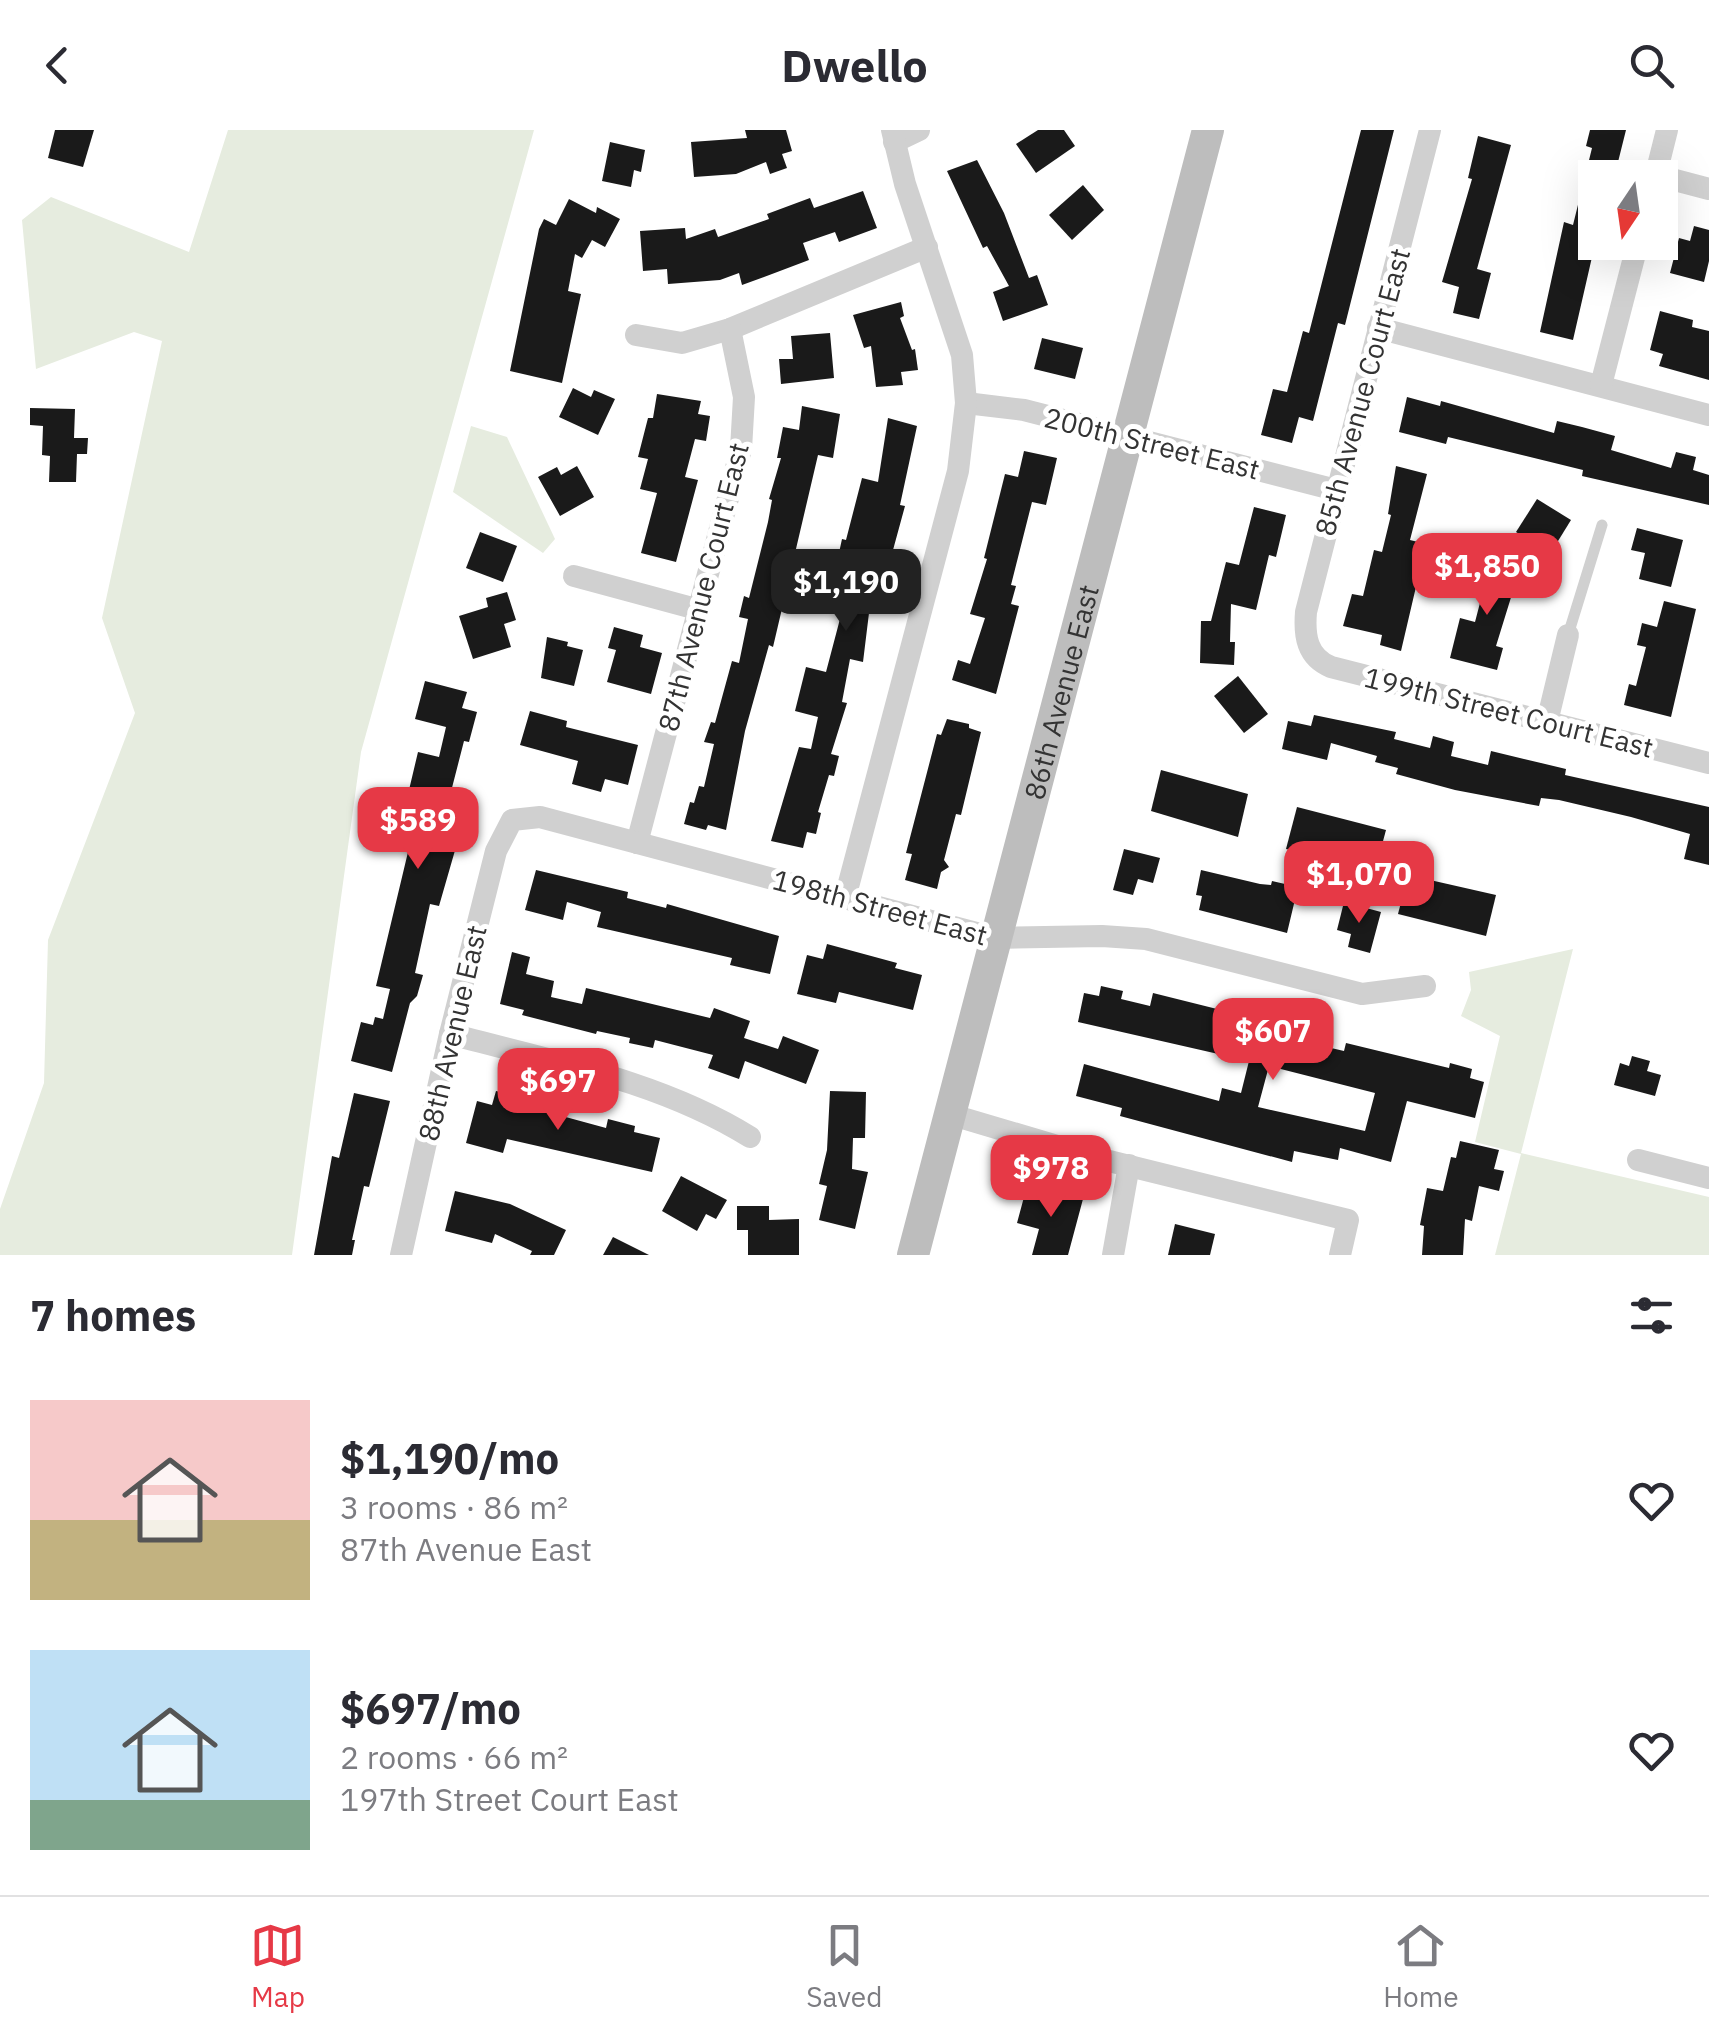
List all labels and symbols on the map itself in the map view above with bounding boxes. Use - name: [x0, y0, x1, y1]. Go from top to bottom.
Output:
- north arrow: [1578, 160, 1678, 260]
- street label: 85th Avenue Court East: [1306, 244, 1418, 540]
- street label: 200th Street East: [1040, 398, 1264, 488]
- street label: 87th Avenue Court East: [649, 439, 757, 735]
- pin: $1,850: [1406, 533, 1568, 618]
- pin: $1,190: [765, 549, 927, 634]
- street label: 86th Avenue East: [1015, 581, 1107, 803]
- street label: 199th Street Court East: [1361, 658, 1657, 766]
- pin: $589: [359, 787, 477, 872]
- pin: $1,070: [1278, 841, 1440, 926]
- street label: 198th Street East: [769, 861, 991, 953]
- street label: 88th Avenue East: [409, 921, 495, 1145]
- pin: $607: [1214, 998, 1332, 1083]
- pin: $697: [499, 1048, 617, 1133]
- pin: $978: [992, 1135, 1110, 1220]

